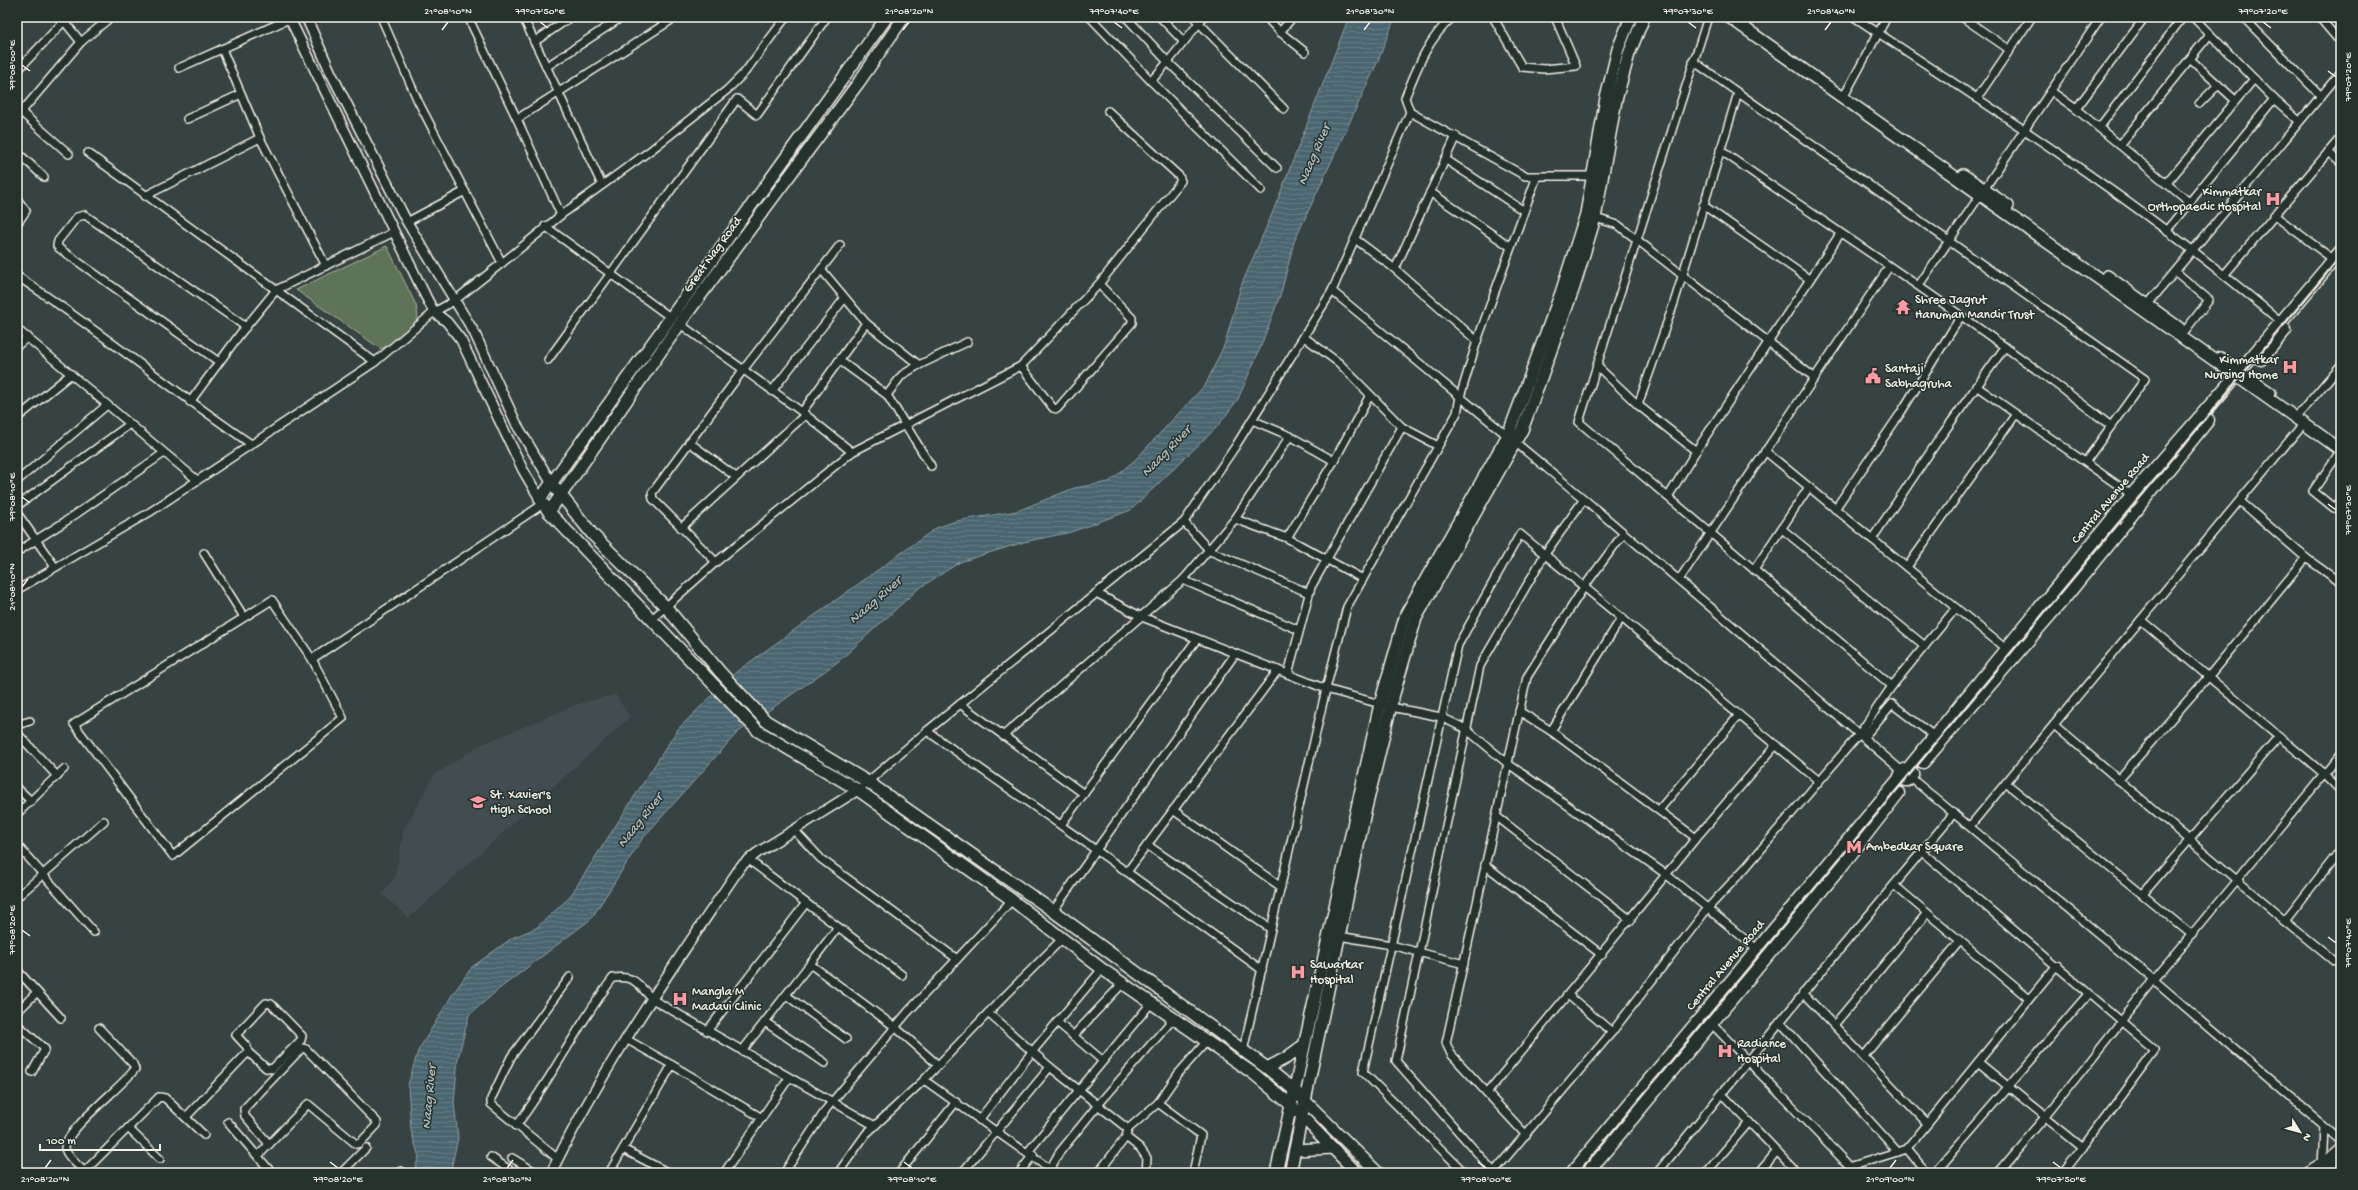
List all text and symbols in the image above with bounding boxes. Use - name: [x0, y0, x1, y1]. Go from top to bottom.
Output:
- text: 21°08'10"N: [424, 6, 472, 18]
- text: 79°07'50"E: [514, 6, 565, 18]
- text: 21°08'20"N: [885, 6, 934, 18]
- text: 79°07'40"E: [1089, 6, 1139, 18]
- text: 21°08'30"N: [1346, 6, 1395, 18]
- text: 79°07'30"E: [1662, 6, 1713, 18]
- text: 21°08'40"N: [1807, 6, 1856, 18]
- text: 79°07'20"E: [2237, 6, 2288, 18]
- text: 79°08'00"E: [7, 39, 19, 91]
- text: 79°07'20"E: [2343, 52, 2355, 103]
- water label: Naag River: [1295, 119, 1337, 188]
- place label: Kimmatkar Orthopaedic Hospital: [2148, 185, 2262, 215]
- hospital icon: Kimmatkar Orthopaedic Hospital: [2264, 190, 2282, 208]
- street label: Great Nag Road: [681, 213, 746, 296]
- place label: Shree Jagrut Hanuman Mandir Trust: [1915, 293, 2036, 323]
- temple icon: Shree Jagrut Hanuman Mandir Trust: [1894, 298, 1912, 316]
- place label: Kimmatkar Nursing Home: [2204, 353, 2279, 383]
- hospital icon: Kimmatkar Nursing Home: [2281, 358, 2299, 376]
- place label: Santaji Sabhagruha: [1885, 362, 1952, 392]
- public building icon: Santaji Sabhagruha: [1864, 367, 1882, 385]
- water label: Naag River: [1138, 421, 1198, 481]
- street label: Central Avenue Road: [2069, 450, 2154, 547]
- text: 79°08'10"E: [7, 472, 19, 522]
- text: 79°07'30"E: [2343, 485, 2355, 536]
- text: 21°08'10"N: [7, 563, 19, 611]
- water label: Naag River: [846, 571, 908, 629]
- place label: St. Xavier's High School: [490, 788, 552, 818]
- water label: Naag River: [614, 788, 669, 852]
- school or university icon: St. Xavier's High School: [469, 793, 487, 811]
- metro station icon: Ambedkar Square: [1845, 838, 1863, 856]
- place label: Ambedkar Square: [1866, 840, 1964, 855]
- text: 79°08'20"E: [7, 905, 19, 956]
- street label: Central Avenue Road: [1684, 917, 1769, 1014]
- text: 79°07'40"E: [2343, 918, 2355, 968]
- place label: Sawarkar Hospital: [1310, 958, 1364, 988]
- hospital icon: Sawarkar Hospital: [1289, 963, 1307, 981]
- place label: Mangla M Madavi Clinic: [692, 985, 761, 1015]
- hospital icon: Mangla M Madavi Clinic: [671, 990, 689, 1008]
- place label: Radiance Hospital: [1737, 1037, 1786, 1067]
- hospital icon: Radiance Hospital: [1716, 1042, 1734, 1060]
- water label: Naag River: [419, 1061, 442, 1130]
- north arrow: [2280, 1112, 2320, 1152]
- scale bar: [40, 1126, 160, 1152]
- text: N: [2299, 1130, 2313, 1143]
- text: 100 m: [45, 1135, 76, 1149]
- text: 21°08'20"N: [21, 1174, 70, 1186]
- text: 79°08'20"E: [312, 1174, 363, 1186]
- text: 21°08'30"N: [483, 1174, 532, 1186]
- text: 79°08'10"E: [887, 1174, 937, 1186]
- text: 79°08'00"E: [1460, 1174, 1512, 1186]
- text: 21°09'00"N: [1866, 1174, 1915, 1186]
- text: 79°07'50"E: [2035, 1174, 2086, 1186]

